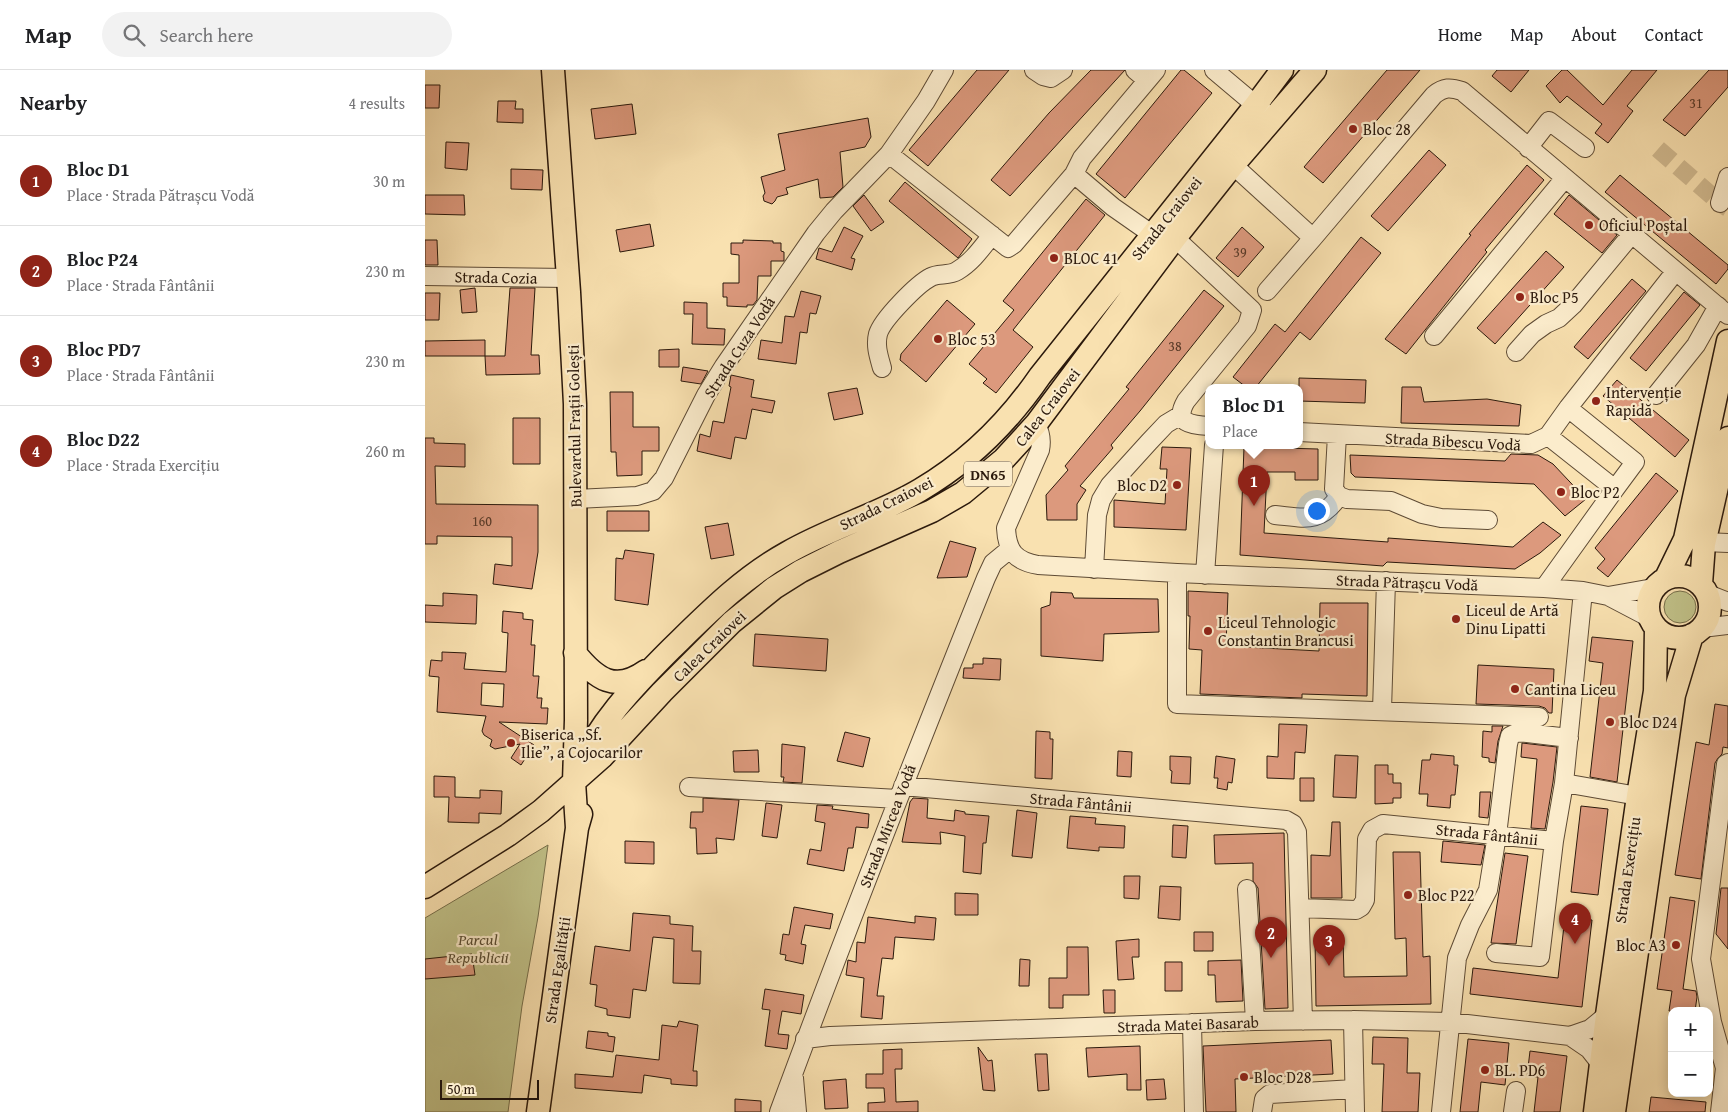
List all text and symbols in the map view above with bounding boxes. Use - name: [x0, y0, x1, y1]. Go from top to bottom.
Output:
- search box: [102, 12, 452, 57]
- text: Map: [25, 17, 72, 52]
- icon: search: [120, 21, 148, 49]
- text: Search here: [160, 21, 253, 49]
- text: Home: [1438, 21, 1482, 48]
- text: Map: [1510, 21, 1543, 48]
- text: About: [1571, 21, 1617, 48]
- text: Contact: [1645, 21, 1703, 48]
- text: Nearby: [20, 87, 87, 118]
- text: 4 results: [348, 91, 405, 115]
- house number: 31: [1689, 93, 1703, 113]
- place label: Bloc 28: [1363, 117, 1411, 141]
- marker: Bloc 28: [1347, 123, 1359, 135]
- text: Bloc D1: [67, 155, 130, 183]
- text: 1: [32, 169, 40, 193]
- text: 30 m: [373, 169, 405, 193]
- street label: Strada Craiovei: [1125, 171, 1208, 265]
- text: Place · Strada Pătrașcu Vodă: [67, 183, 254, 207]
- place label: Oficiul Poștal: [1599, 213, 1688, 237]
- marker: Oficiul Poștal: [1583, 219, 1595, 231]
- house number: 39: [1233, 242, 1247, 262]
- text: Bloc P24: [67, 245, 138, 273]
- place label: BLOC 41: [1064, 246, 1118, 270]
- marker: BLOC 41: [1048, 252, 1060, 264]
- text: 2: [32, 259, 40, 283]
- text: 230 m: [365, 259, 405, 283]
- street label: Strada Cozia: [454, 264, 538, 290]
- text: Place · Strada Fântânii: [67, 273, 215, 297]
- place label: Bloc P5: [1530, 285, 1579, 309]
- street label: Strada Cuza Vodă: [697, 291, 781, 402]
- marker: Bloc P5: [1514, 291, 1526, 303]
- place label: Bloc 53: [948, 327, 996, 351]
- marker: Bloc 53: [932, 333, 944, 345]
- text: Bloc PD7: [67, 335, 141, 363]
- house number: 38: [1168, 336, 1182, 356]
- street label: Bulevardul Frații Golești: [561, 344, 587, 508]
- text: 3: [32, 349, 40, 373]
- text: 230 m: [365, 349, 405, 373]
- street label: Calea Craiovei: [1009, 362, 1086, 451]
- text: Place · Strada Fântânii: [67, 363, 215, 387]
- place label: Intervenție Rapidă: [1606, 380, 1681, 422]
- popup: [1205, 384, 1303, 449]
- text: Bloc D1: [1223, 391, 1285, 419]
- marker: Intervenție Rapidă: [1590, 395, 1602, 407]
- text: Place: [1223, 419, 1258, 443]
- text: Bloc D22: [67, 425, 140, 453]
- street label: Strada Bibescu Vodă: [1385, 425, 1522, 457]
- text: 4: [32, 439, 40, 463]
- text: 260 m: [365, 439, 405, 463]
- text: Place · Strada Exercițiu: [67, 453, 219, 477]
- road number: DN65: [964, 462, 1012, 486]
- pin: 1: [1238, 465, 1270, 506]
- street label: Strada Craiovei: [835, 470, 937, 536]
- place label: Bloc D2: [1117, 473, 1167, 497]
- marker: Bloc D2: [1171, 479, 1183, 491]
- place label: Bloc P2: [1571, 480, 1620, 504]
- marker: Bloc P2: [1555, 486, 1567, 498]
- your location: [1304, 498, 1330, 524]
- house number: 160: [472, 511, 492, 531]
- street label: Strada Pătrașcu Vodă: [1335, 568, 1479, 596]
- place label: Liceul de Artă Dinu Lipatti: [1466, 598, 1559, 640]
- street label: Calea Craiovei: [667, 604, 751, 687]
- place label: Liceul Tehnologic Constantin Brancusi: [1218, 610, 1354, 652]
- marker: Liceul de Artă Dinu Lipatti: [1450, 613, 1462, 625]
- marker: Liceul Tehnologic Constantin Brancusi: [1202, 625, 1214, 637]
- place label: Cantina Liceu: [1525, 677, 1616, 701]
- marker: Cantina Liceu: [1509, 683, 1521, 695]
- place label: Bloc D24: [1620, 710, 1678, 734]
- marker: Bloc D24: [1604, 716, 1616, 728]
- place label: Biserica „Sf. Ilie”, a Cojocarilor: [521, 722, 643, 764]
- marker: Biserica „Sf. Ilie”, a Cojocarilor: [505, 737, 517, 749]
- street label: Strada Mircea Vodă: [852, 760, 922, 891]
- street label: Strada Fântânii: [1029, 786, 1134, 818]
- street label: Strada Exercițiu: [1608, 815, 1646, 925]
- street label: Strada Fântânii: [1435, 817, 1540, 851]
- place label: Bloc P22: [1418, 883, 1474, 907]
- marker: Bloc P22: [1402, 889, 1414, 901]
- pin: 4: [1559, 903, 1591, 944]
- street label: Strada Egalității: [538, 915, 576, 1025]
- pin: 2: [1255, 917, 1287, 958]
- pin: 3: [1313, 925, 1345, 966]
- park label: Parcul Republicii: [446, 927, 509, 969]
- place label: Bloc A3: [1616, 933, 1666, 957]
- marker: Bloc A3: [1670, 939, 1682, 951]
- map controls: [1668, 1007, 1713, 1097]
- button: +: [1668, 1007, 1713, 1052]
- street label: Strada Matei Basarab: [1117, 1010, 1259, 1038]
- button: −: [1668, 1052, 1713, 1097]
- place label: BL. PD6: [1495, 1058, 1546, 1082]
- marker: BL. PD6: [1479, 1064, 1491, 1076]
- place label: Bloc D28: [1254, 1065, 1312, 1089]
- marker: Bloc D28: [1238, 1071, 1250, 1083]
- scale bar: [440, 1077, 539, 1100]
- text: 50 m: [447, 1079, 475, 1099]

